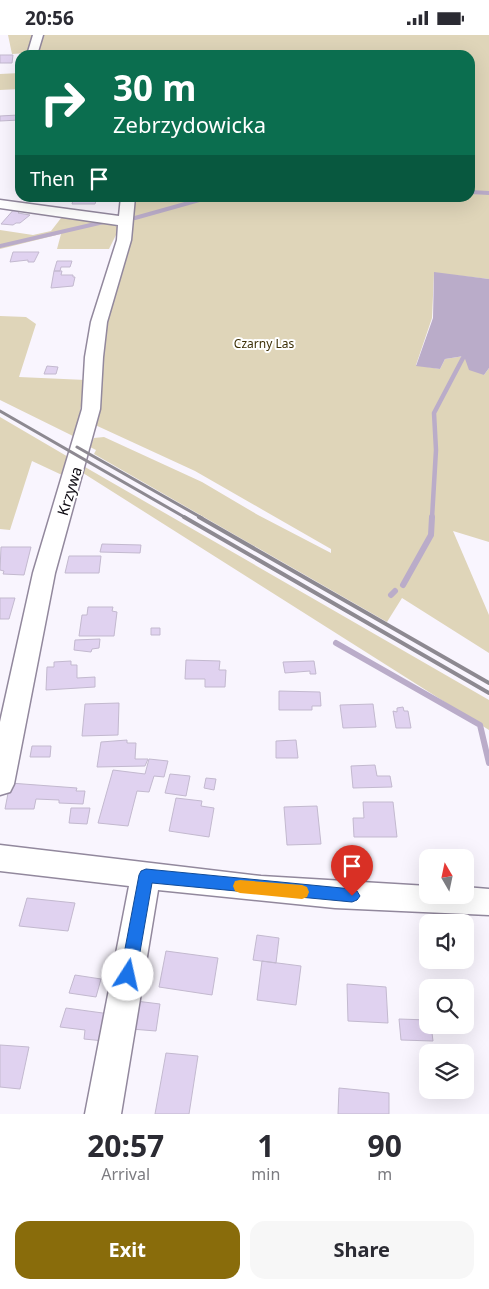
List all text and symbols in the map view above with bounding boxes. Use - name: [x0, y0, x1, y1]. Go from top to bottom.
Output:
- text: 20:56: [25, 5, 74, 31]
- text: 30 m: [113, 64, 196, 111]
- icon: right: [30, 70, 95, 135]
- text: Zebrzydowicka: [113, 109, 266, 139]
- icon: arrive: [85, 165, 113, 193]
- text: Then: [30, 166, 75, 192]
- park label: Czarny Las: [234, 335, 294, 352]
- street label: Krzywa: [52, 464, 86, 518]
- pin: [331, 845, 373, 896]
- north arrow: [419, 849, 474, 904]
- map controls: [419, 849, 474, 1099]
- icon: arrive: [338, 852, 366, 880]
- button: sound: [419, 914, 474, 969]
- position arrow: [101, 948, 153, 1000]
- button: search: [419, 979, 474, 1034]
- button: layers: [419, 1044, 474, 1099]
- text: 20:57: [87, 1125, 164, 1166]
- text: 1: [257, 1125, 274, 1166]
- text: 90: [367, 1125, 402, 1166]
- text: Arrival: [101, 1163, 150, 1185]
- text: min: [251, 1163, 280, 1185]
- text: m: [377, 1163, 392, 1185]
- button: Exit: [15, 1221, 240, 1279]
- button: Share: [250, 1221, 474, 1279]

